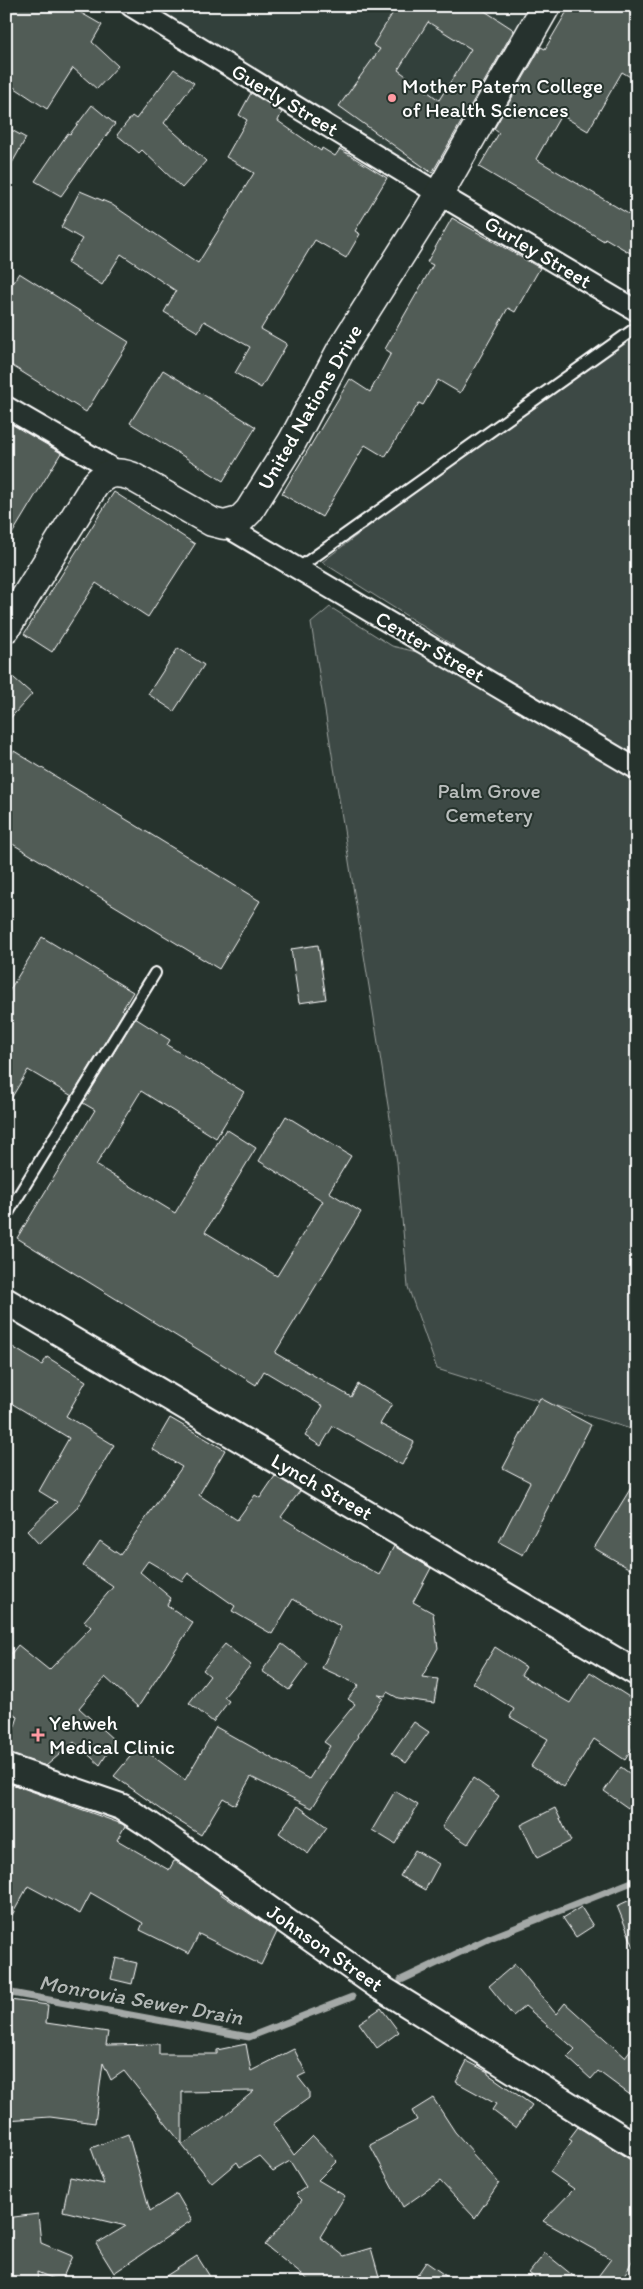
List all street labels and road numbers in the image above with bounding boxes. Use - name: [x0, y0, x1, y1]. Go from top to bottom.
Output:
- street label: Guerly Street: [227, 58, 343, 141]
- street label: Gurley Street: [480, 210, 596, 293]
- street label: United Nations Drive: [252, 320, 367, 494]
- street label: Center Street: [371, 605, 489, 688]
- street label: Lynch Street: [267, 1447, 378, 1526]
- street label: Johnson Street: [262, 1898, 388, 1997]

